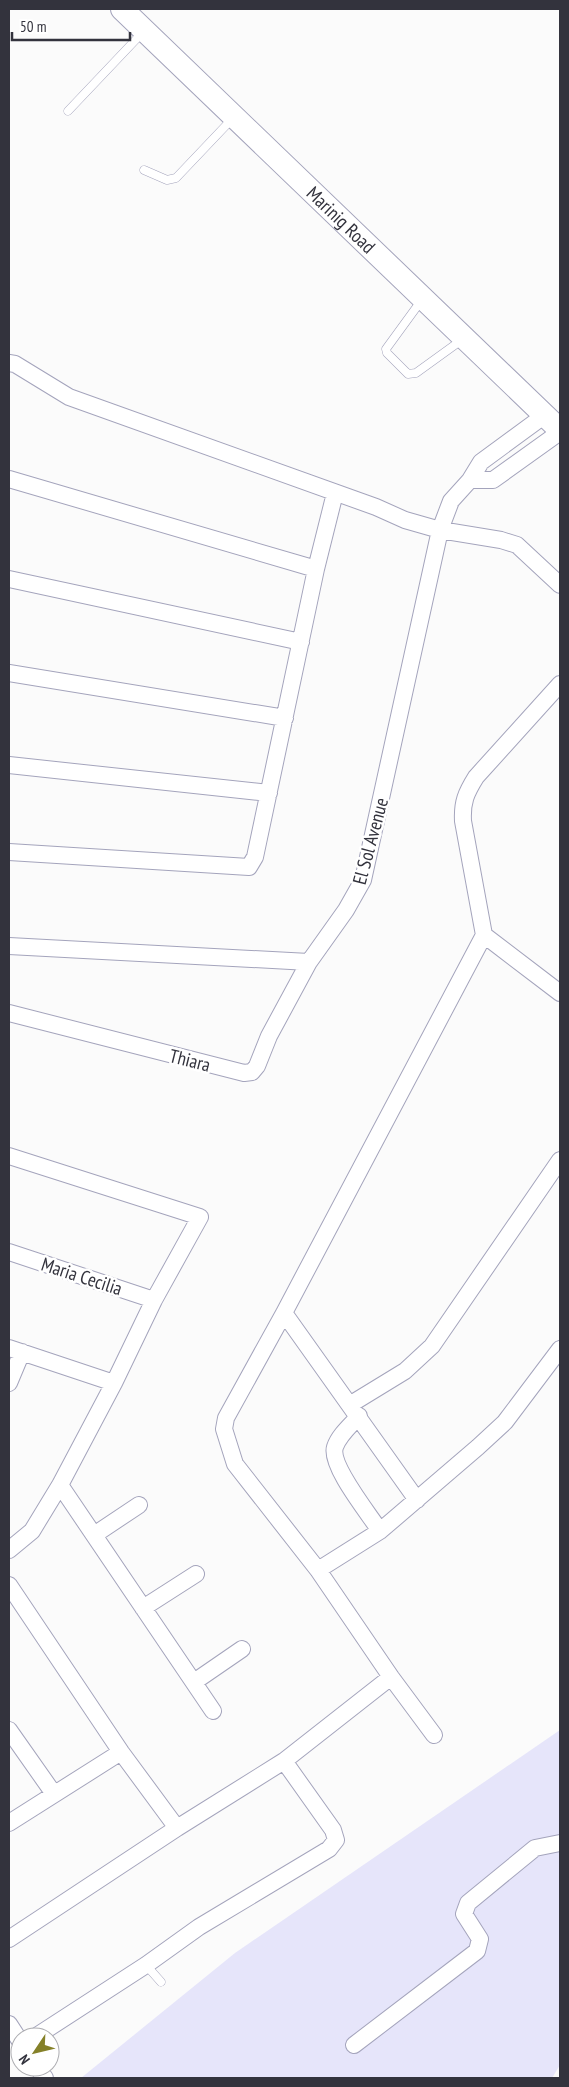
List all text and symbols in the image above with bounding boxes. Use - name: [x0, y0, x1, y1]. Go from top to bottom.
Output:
- scale bar: [12, 10, 130, 42]
- text: 50 m: [20, 17, 46, 36]
- street label: Marinig Road: [302, 181, 381, 258]
- street label: El Sol Avenue: [347, 795, 393, 887]
- street label: Thiara: [167, 1043, 213, 1077]
- street label: Maria Cecilia: [39, 1252, 125, 1300]
- north arrow: [10, 2027, 60, 2077]
- text: N: [15, 2051, 34, 2068]

